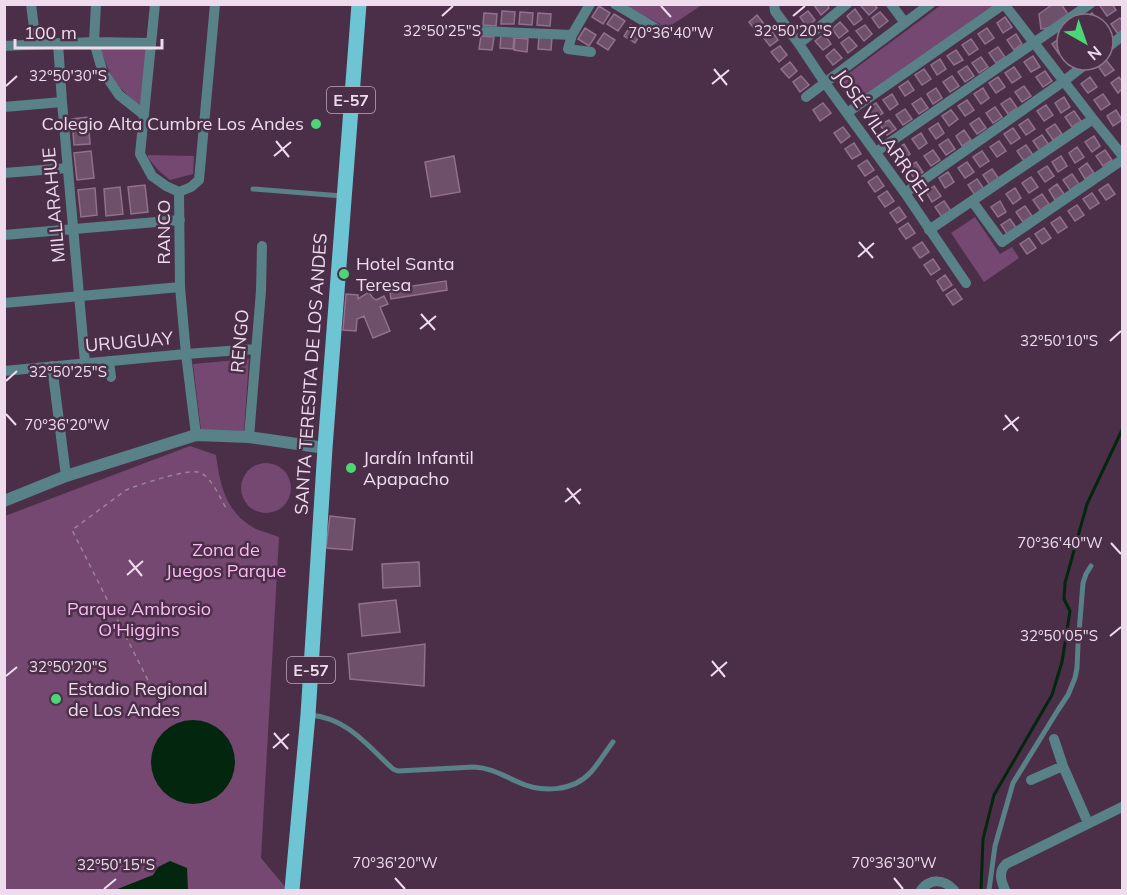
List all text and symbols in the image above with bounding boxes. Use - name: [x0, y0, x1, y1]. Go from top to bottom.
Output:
- scale bar: [15, 12, 162, 50]
- north arrow: [1055, 12, 1115, 72]
- text: 100 m: [24, 21, 77, 44]
- text: 32°50'25"S: [403, 21, 481, 40]
- text: 32°50'20"S: [754, 21, 832, 40]
- text: 70°36'40"W: [628, 23, 714, 42]
- text: N: [1084, 42, 1106, 65]
- street label: JOSÉ VILLARROEL: [829, 65, 937, 205]
- text: 32°50'30"S: [29, 66, 107, 85]
- road number: E-57: [327, 87, 375, 113]
- place label: Colegio Alta Cumbre Los Andes: [42, 112, 304, 135]
- marker: Colegio Alta Cumbre Los Andes: [309, 117, 323, 131]
- street label: MILLARAHUE: [37, 146, 70, 264]
- street label: RANCO: [152, 200, 175, 264]
- street label: SANTA TERESITA DE LOS ANDES: [289, 232, 332, 516]
- place label: Hotel Santa Teresa: [356, 252, 455, 296]
- marker: Hotel Santa Teresa: [337, 267, 351, 281]
- street label: RENGO: [225, 308, 254, 374]
- street label: URUGUAY: [84, 326, 175, 357]
- text: 32°50'10"S: [1020, 331, 1098, 350]
- text: 32°50'25"S: [29, 362, 107, 381]
- text: 70°36'20"W: [24, 415, 110, 434]
- place label: Jardín Infantil Apapacho: [363, 446, 474, 490]
- marker: Jardín Infantil Apapacho: [344, 461, 358, 475]
- text: 70°36'40"W: [1017, 533, 1103, 552]
- park label: Zona de Juegos Parque: [166, 538, 286, 582]
- park label: Parque Ambrosio O'Higgins: [67, 597, 211, 641]
- text: 32°50'05"S: [1020, 626, 1098, 645]
- text: 32°50'20"S: [29, 657, 107, 676]
- road number: E-57: [287, 657, 335, 683]
- place label: Estadio Regional de Los Andes: [68, 677, 208, 721]
- marker: Estadio Regional de Los Andes: [49, 692, 63, 706]
- text: 70°36'20"W: [352, 853, 438, 872]
- text: 70°36'30"W: [851, 853, 937, 872]
- text: 32°50'15"S: [77, 855, 155, 874]

